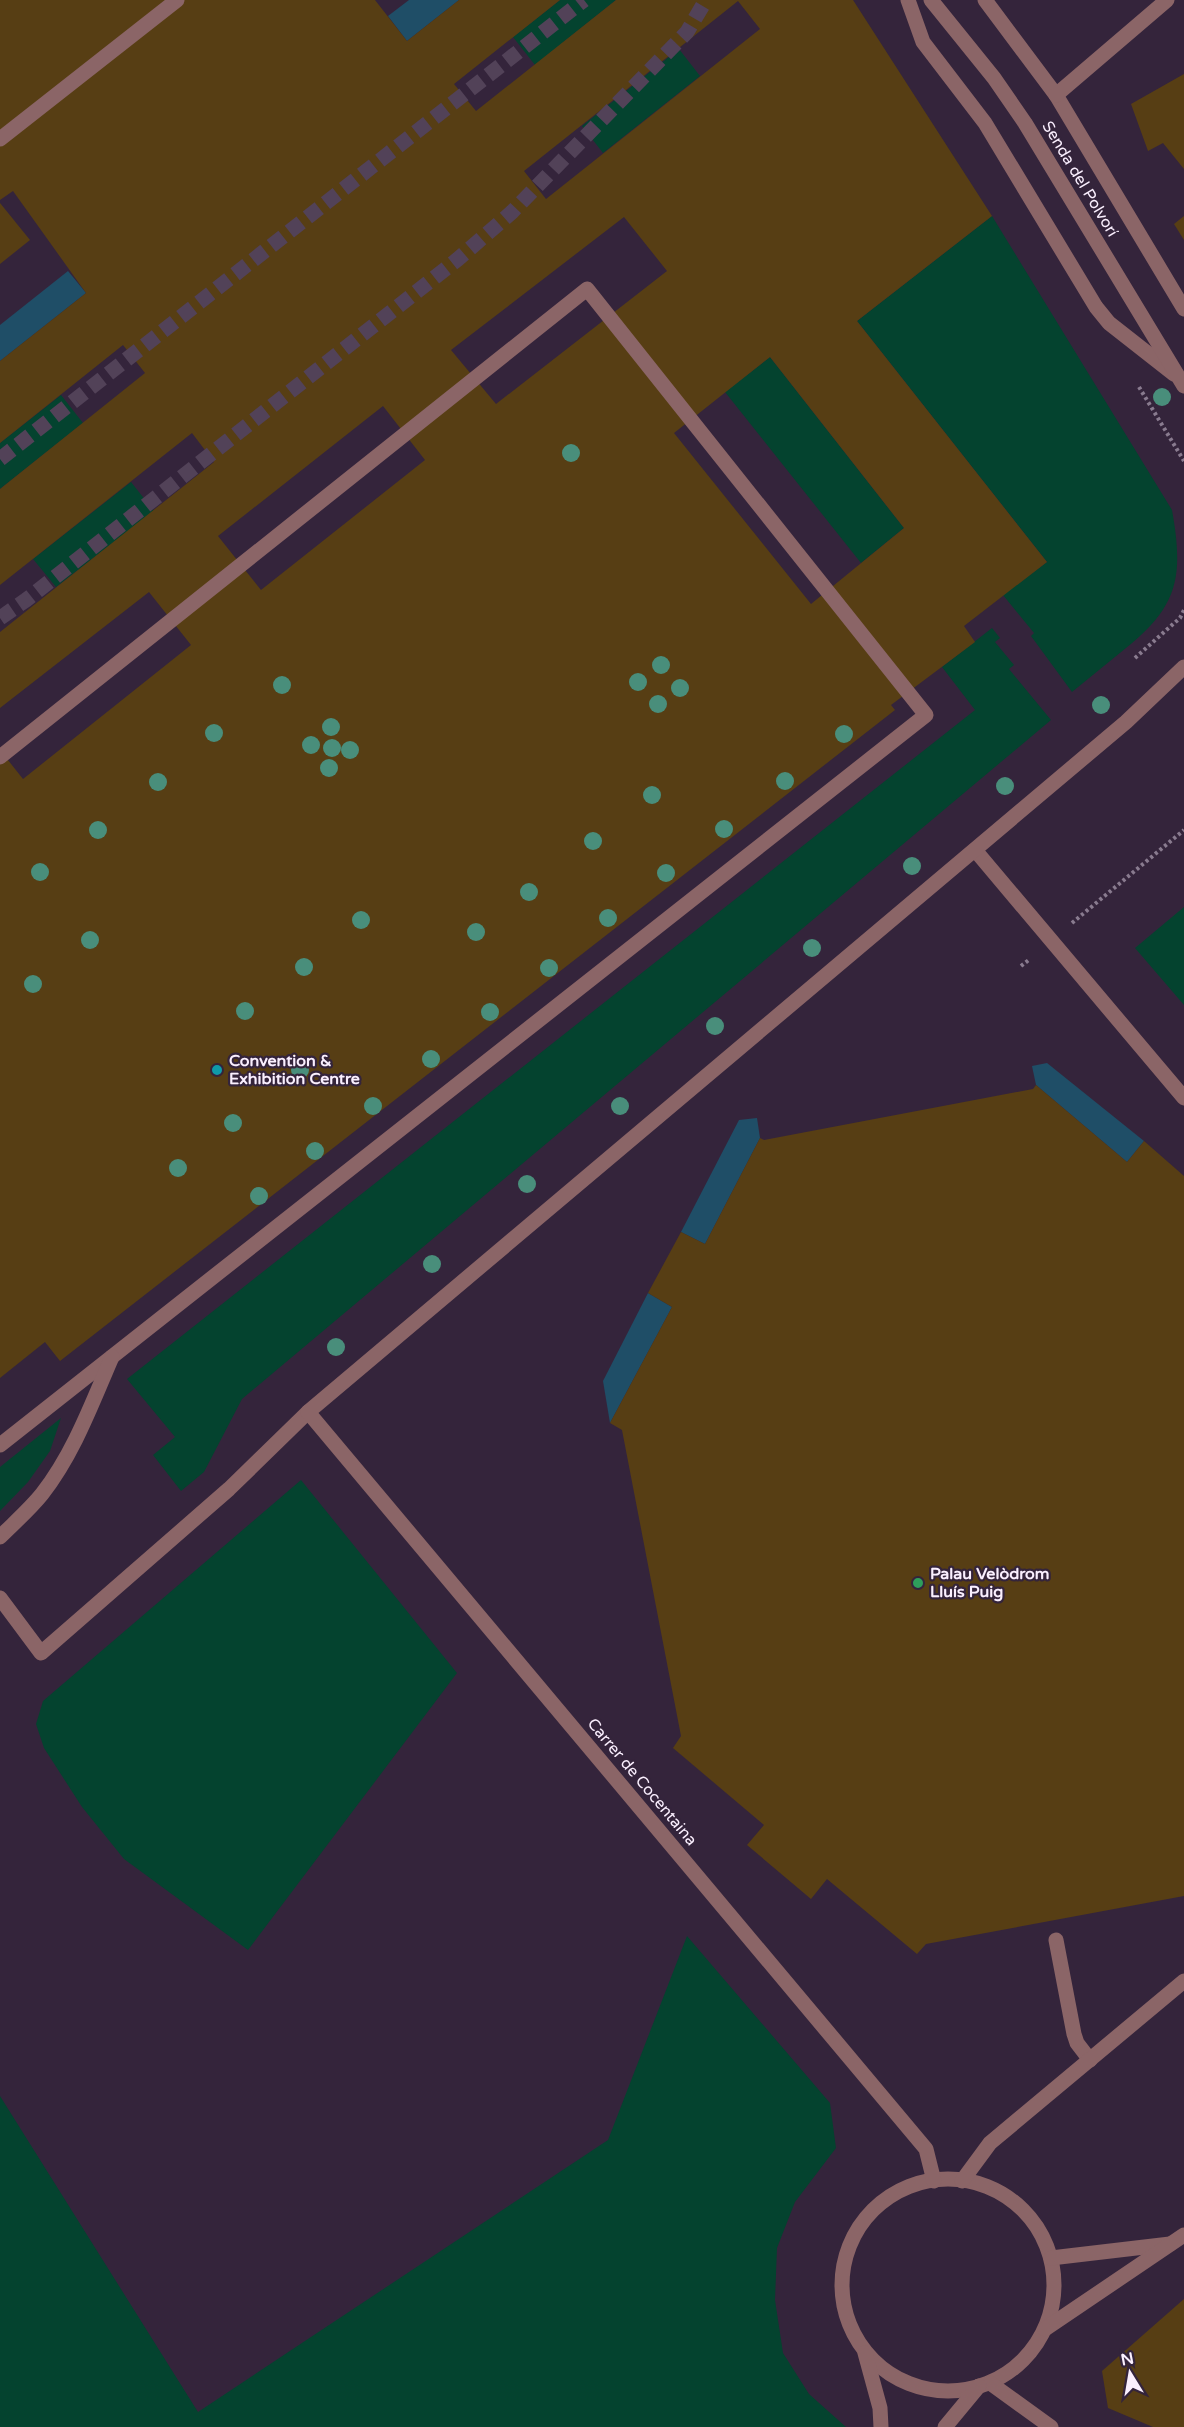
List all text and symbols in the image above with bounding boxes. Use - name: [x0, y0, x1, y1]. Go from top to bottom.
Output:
- street label: Senda del Polvorí: [1038, 117, 1122, 241]
- place label: Convention & Exhibition Centre: [229, 1051, 360, 1089]
- marker: Convention & Exhibition Centre: [210, 1063, 224, 1077]
- place label: Palau Velòdrom Lluís Puig: [930, 1564, 1050, 1602]
- marker: Palau Velòdrom Lluís Puig: [911, 1576, 925, 1590]
- street label: Carrer de Cocentaina: [583, 1714, 701, 1850]
- north arrow: [1100, 2343, 1160, 2403]
- text: N: [1119, 2348, 1136, 2370]

